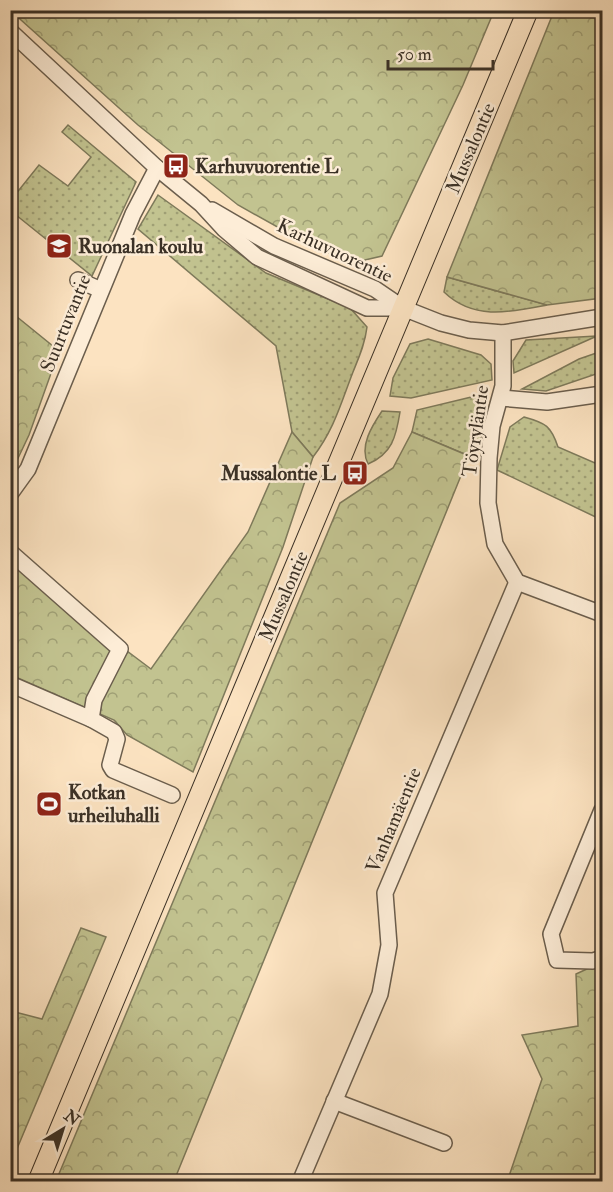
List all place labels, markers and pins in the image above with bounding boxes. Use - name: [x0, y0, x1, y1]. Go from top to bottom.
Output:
- bus stop icon: Karhuvuorentie L: [161, 151, 191, 181]
- place label: Karhuvuorentie L: [195, 154, 339, 179]
- school or university icon: Ruonalan koulu: [44, 231, 74, 261]
- place label: Ruonalan koulu: [78, 234, 204, 259]
- bus stop icon: Mussalontie L: [340, 458, 370, 488]
- place label: Mussalontie L: [220, 461, 337, 486]
- place label: Kotkan urheiluhalli: [67, 780, 160, 828]
- sports icon: Kotkan urheiluhalli: [34, 789, 64, 819]

